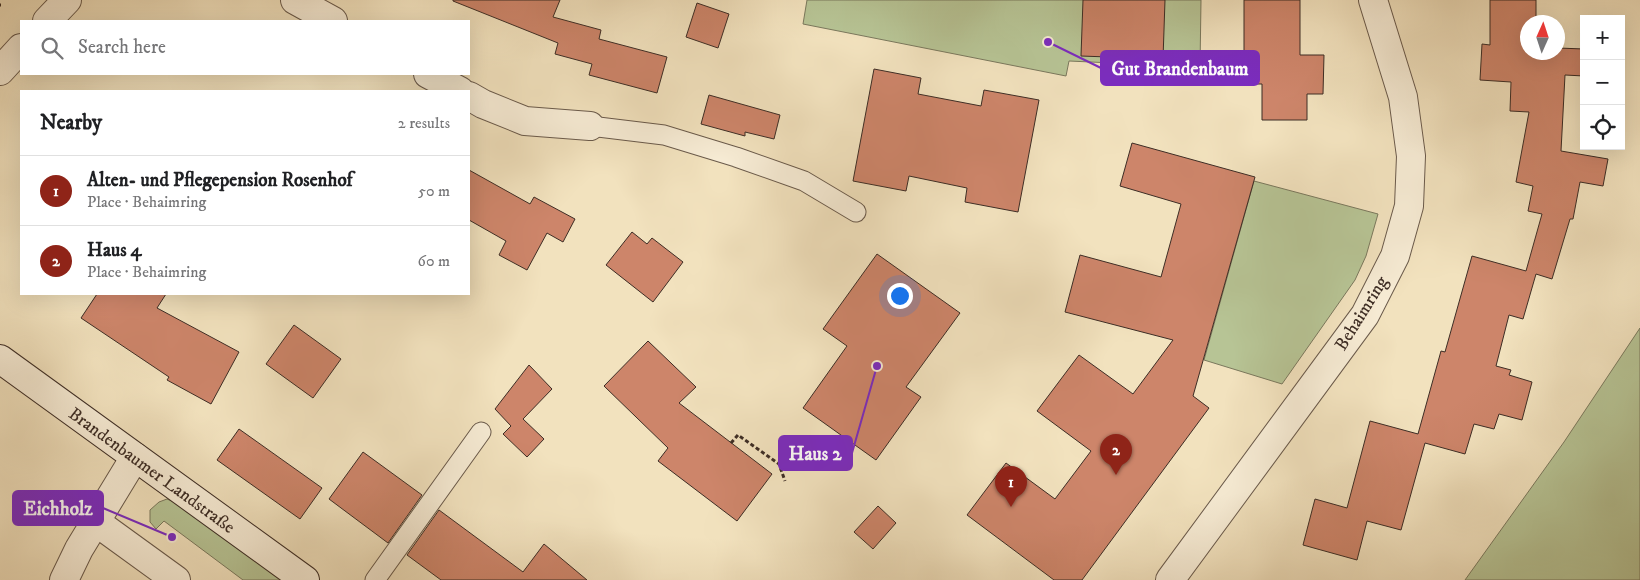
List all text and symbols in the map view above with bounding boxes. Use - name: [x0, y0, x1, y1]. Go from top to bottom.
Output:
- north arrow: [1520, 15, 1565, 60]
- map controls: [1580, 15, 1625, 150]
- button: +: [1580, 15, 1625, 60]
- search box: [20, 20, 470, 75]
- icon: search: [38, 34, 66, 62]
- text: Search here: [78, 36, 166, 59]
- callout: Gut Brandenbaum: [1101, 51, 1259, 85]
- text: Gut Brandenbaum: [1111, 58, 1249, 81]
- button: −: [1580, 60, 1625, 105]
- button: locate: [1580, 105, 1625, 150]
- text: Nearby: [40, 110, 102, 136]
- text: 2 results: [398, 113, 450, 133]
- text: Alten- und Pflegepension Rosenhof: [87, 169, 353, 192]
- text: 1: [53, 181, 59, 201]
- text: 50 m: [418, 181, 450, 201]
- text: Place · Behaimring: [87, 192, 206, 212]
- text: Haus 4: [87, 239, 142, 262]
- text: 2: [52, 251, 60, 271]
- text: 60 m: [418, 251, 450, 271]
- text: Place · Behaimring: [87, 262, 206, 282]
- street label: Behaimring: [1330, 272, 1393, 355]
- your location: [887, 283, 913, 309]
- street label: Brandenbaumer Landstraße: [64, 403, 239, 539]
- pin: 2: [1100, 434, 1132, 475]
- callout: Haus 2: [779, 436, 852, 470]
- text: Haus 2: [789, 443, 842, 466]
- pin: 1: [995, 466, 1027, 507]
- callout: Eichholz: [13, 491, 103, 525]
- text: Eichholz: [23, 498, 94, 521]

